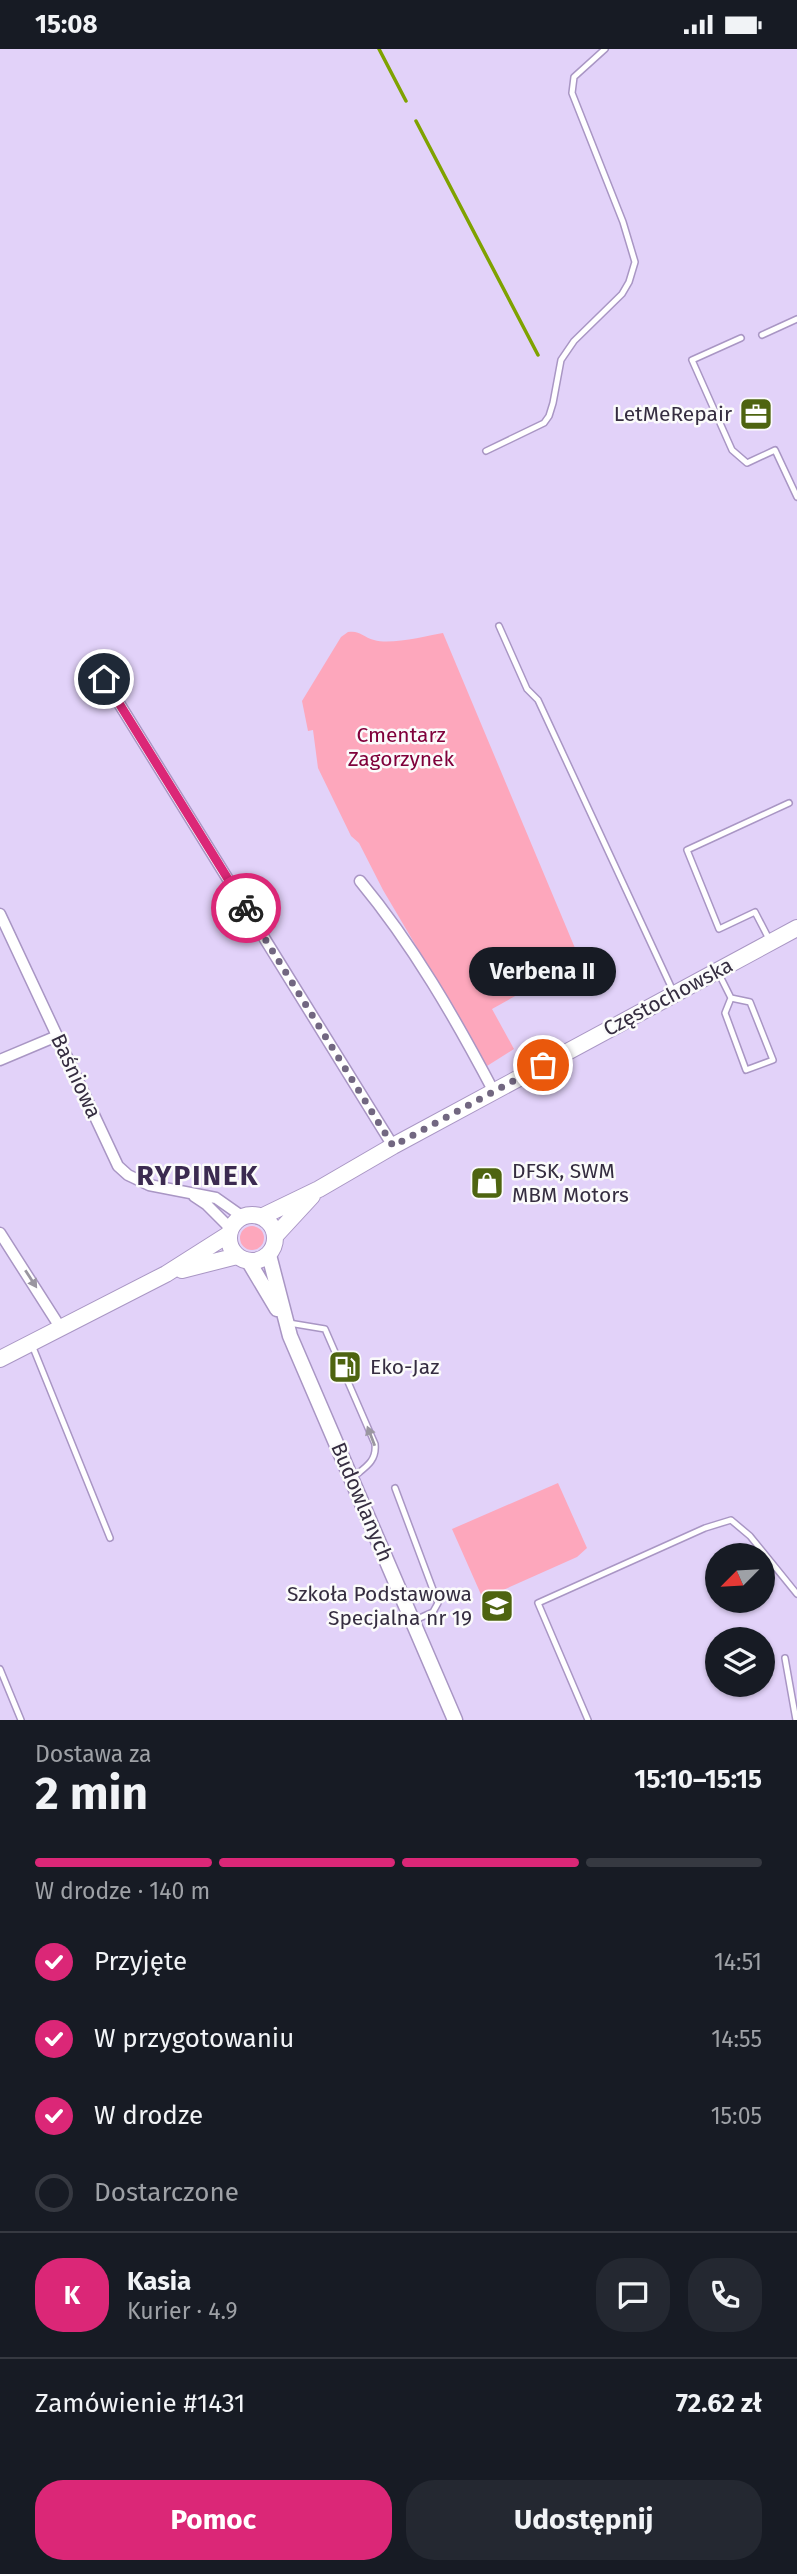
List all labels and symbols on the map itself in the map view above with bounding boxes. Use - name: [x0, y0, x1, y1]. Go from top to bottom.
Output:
- office icon: LetMeRepair: [737, 395, 775, 433]
- place label: LetMeRepair: [614, 401, 732, 427]
- pin: [74, 649, 134, 709]
- park label: Cmentarz Zagorzynek: [348, 722, 455, 772]
- courier: [211, 873, 281, 943]
- callout: Verbena II: [470, 946, 616, 995]
- street label: Częstochowska: [599, 952, 737, 1042]
- street label: Baśniowa: [45, 1029, 107, 1123]
- pin: [513, 1035, 573, 1095]
- place label: DFSK, SWM MBM Motors: [512, 1158, 629, 1208]
- district label: RYPINEK: [136, 1159, 260, 1192]
- shop icon: DFSK, SWM MBM Motors: [468, 1164, 506, 1202]
- one-way arrow: [24, 1269, 37, 1289]
- fuel station icon: Eko-Jaz: [326, 1348, 364, 1386]
- place label: Eko-Jaz: [370, 1354, 439, 1380]
- one-way arrow: [366, 1426, 377, 1447]
- street label: Budowlanych: [325, 1438, 399, 1566]
- north arrow: [705, 1543, 775, 1613]
- place label: Szkoła Podstawowa Specjalna nr 19: [287, 1581, 472, 1631]
- school or university icon: Szkoła Podstawowa Specjalna nr 19: [478, 1587, 516, 1625]

